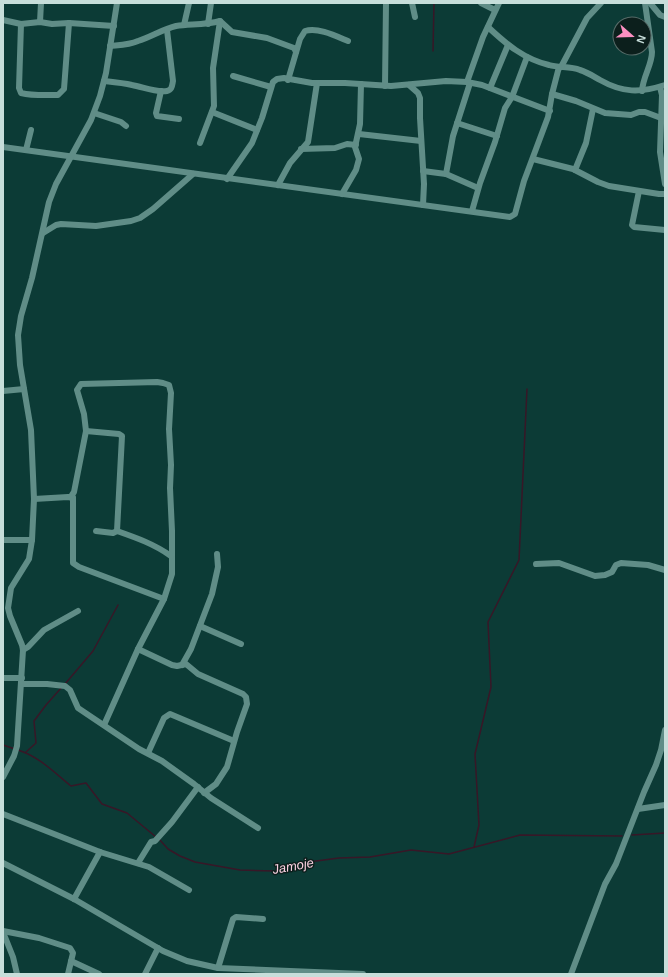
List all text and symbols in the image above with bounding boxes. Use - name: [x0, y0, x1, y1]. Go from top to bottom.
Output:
- north arrow: [612, 16, 652, 56]
- text: N: [634, 34, 648, 45]
- water label: Jamoje: [270, 855, 315, 877]

